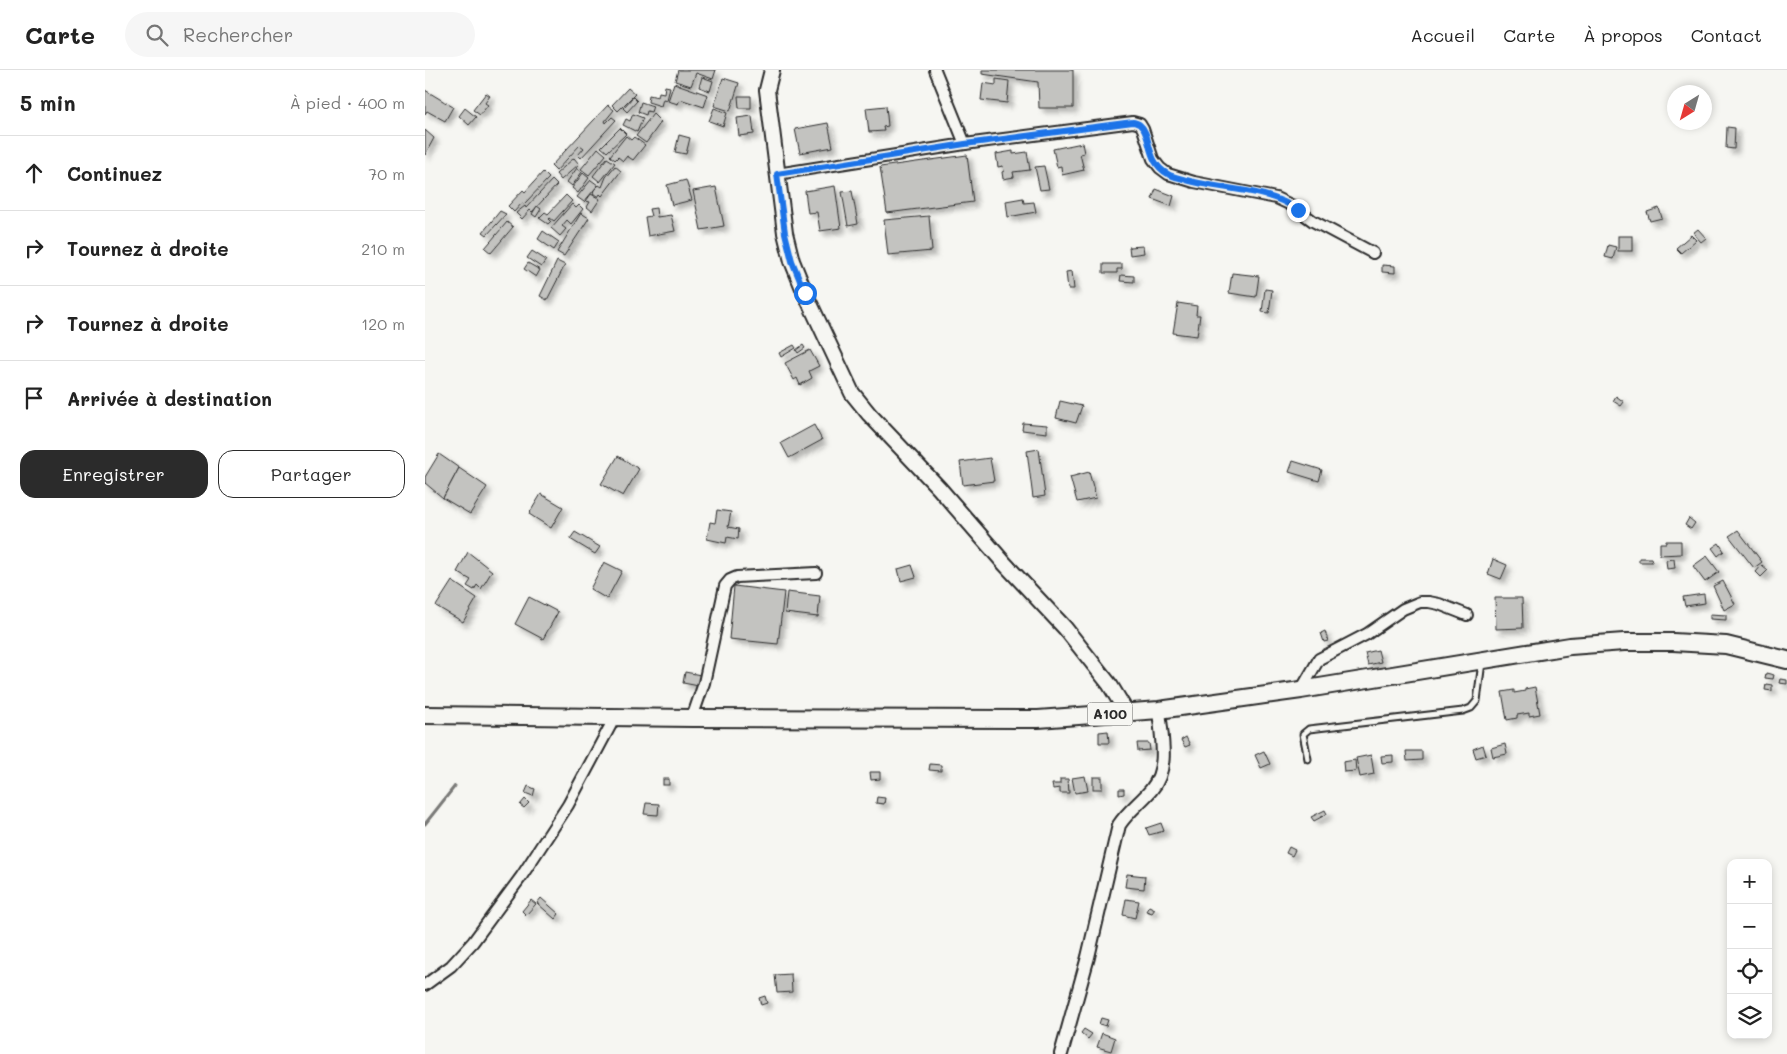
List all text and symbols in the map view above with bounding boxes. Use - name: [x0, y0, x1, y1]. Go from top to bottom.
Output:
- search box: [125, 12, 475, 57]
- text: Carte: [25, 19, 95, 50]
- icon: search: [143, 21, 171, 49]
- text: Rechercher: [183, 22, 293, 47]
- text: Accueil: [1410, 23, 1475, 47]
- text: Carte: [1503, 23, 1555, 47]
- text: À propos: [1583, 23, 1663, 47]
- text: Contact: [1691, 23, 1762, 47]
- north arrow: [1667, 85, 1712, 130]
- text: 5 min: [20, 89, 76, 116]
- text: À pied · 400 m: [290, 92, 405, 113]
- icon: ahead: [20, 159, 48, 187]
- text: Continuez: [67, 161, 162, 186]
- text: 70 m: [368, 163, 405, 184]
- route end: [1287, 199, 1310, 222]
- icon: right: [20, 234, 48, 262]
- text: Tournez à droite: [67, 236, 229, 261]
- text: 210 m: [361, 238, 405, 259]
- route start: [794, 282, 817, 305]
- icon: right: [20, 309, 48, 337]
- text: Tournez à droite: [67, 311, 229, 336]
- text: 120 m: [361, 313, 405, 334]
- icon: arrive: [20, 384, 48, 412]
- text: Arrivée à destination: [67, 386, 272, 411]
- button: Enregistrer: [20, 450, 208, 498]
- button: Partager: [218, 450, 405, 498]
- road number: A100: [1087, 703, 1133, 726]
- map controls: [1727, 859, 1772, 1039]
- button: +: [1727, 859, 1772, 904]
- button: −: [1727, 904, 1772, 949]
- button: locate: [1727, 949, 1772, 994]
- button: layers: [1727, 994, 1772, 1039]

